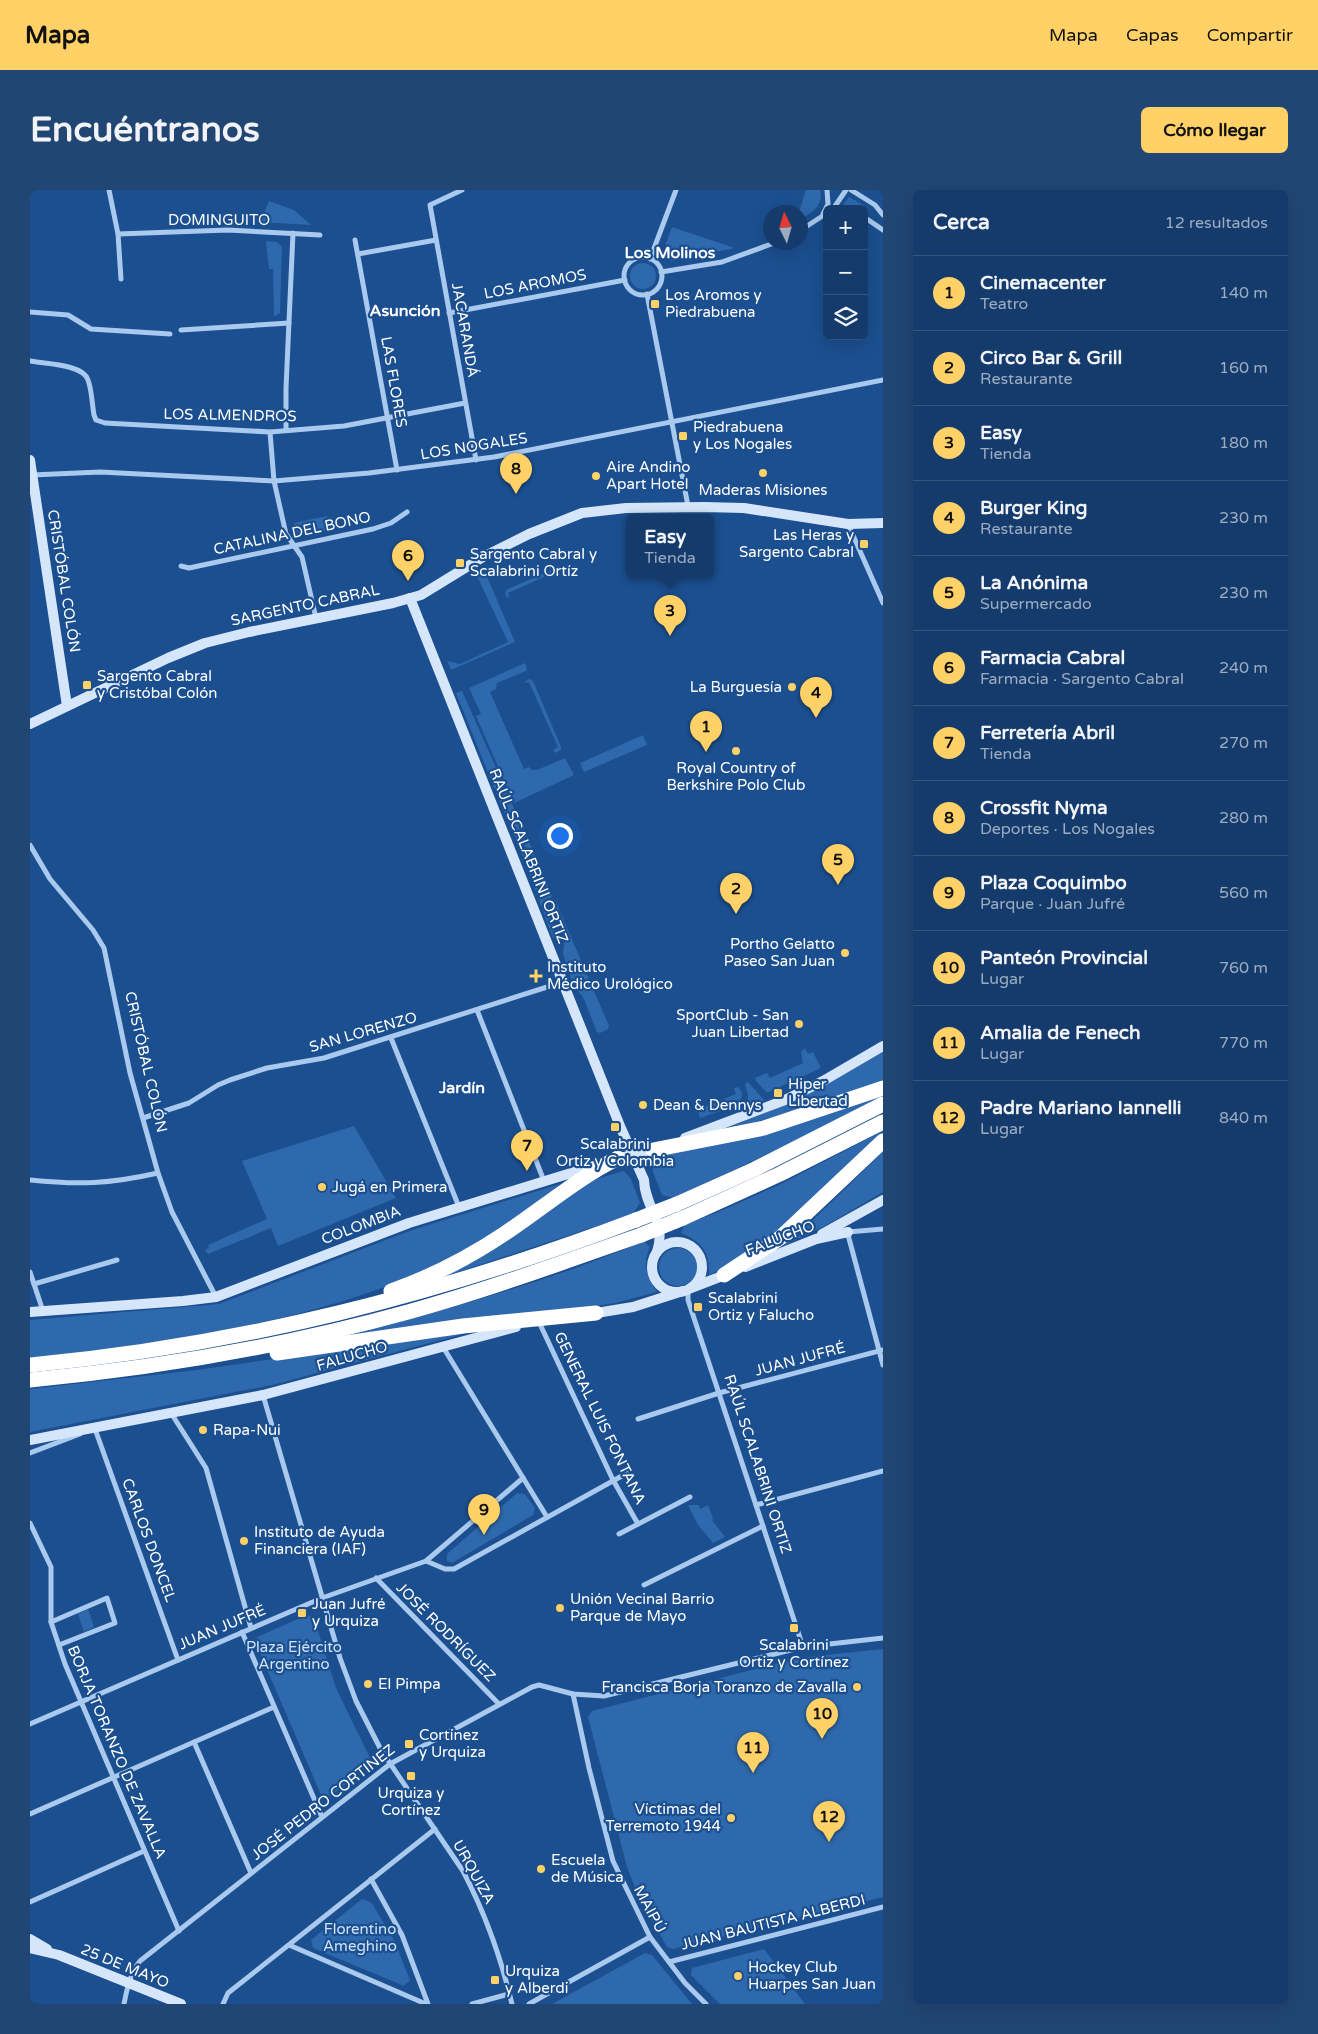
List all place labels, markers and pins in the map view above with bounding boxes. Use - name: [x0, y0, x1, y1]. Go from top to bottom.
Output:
- place label: Los Aromos y Piedrabuena: [665, 286, 762, 321]
- marker: Los Aromos y Piedrabuena: [649, 298, 661, 310]
- place label: Piedrabuena y Los Nogales: [693, 418, 792, 453]
- marker: Piedrabuena y Los Nogales: [677, 430, 689, 442]
- pin: 8: [500, 453, 532, 494]
- place label: Aire Andino Apart Hotel: [606, 458, 690, 493]
- marker: Maderas Misiones: [757, 467, 769, 479]
- marker: Aire Andino Apart Hotel: [590, 470, 602, 482]
- place label: Maderas Misiones: [698, 481, 828, 499]
- place label: Las Heras y Sargento Cabral: [739, 526, 854, 561]
- marker: Las Heras y Sargento Cabral: [858, 538, 870, 550]
- pin: 6: [392, 540, 424, 581]
- place label: Sargento Cabral y Scalabrini Ortíz: [470, 545, 597, 580]
- marker: Sargento Cabral y Scalabrini Ortíz: [454, 557, 466, 569]
- pin: 3: [654, 595, 686, 636]
- place label: Sargento Cabral y Cristóbal Colón: [97, 667, 217, 702]
- pin: 4: [800, 677, 832, 718]
- place label: La Burguesía: [690, 678, 782, 696]
- marker: Sargento Cabral y Cristóbal Colón: [81, 679, 93, 691]
- marker: La Burguesía: [786, 681, 798, 693]
- pin: 1: [690, 711, 722, 752]
- marker: Royal Country of Berkshire Polo Club: [730, 745, 742, 757]
- place label: Royal Country of Berkshire Polo Club: [666, 759, 806, 794]
- pin: 5: [822, 844, 854, 885]
- pin: 2: [720, 873, 752, 914]
- place label: Portho Gelatto Paseo San Juan: [724, 935, 835, 970]
- marker: Portho Gelatto Paseo San Juan: [839, 947, 851, 959]
- place label: Instituto Médico Urológico: [547, 958, 673, 993]
- marker: Instituto Médico Urológico: [529, 969, 543, 983]
- place label: SportClub - San Juan Libertad: [676, 1006, 789, 1041]
- marker: SportClub - San Juan Libertad: [793, 1018, 805, 1030]
- place label: Hiper Libertad: [788, 1075, 848, 1110]
- marker: Hiper Libertad: [772, 1087, 784, 1099]
- place label: Dean & Dennys: [653, 1096, 762, 1114]
- marker: Dean & Dennys: [637, 1099, 649, 1111]
- marker: Scalabrini Ortiz y Colombia: [609, 1121, 621, 1133]
- pin: 7: [511, 1130, 543, 1171]
- place label: Scalabrini Ortiz y Colombia: [556, 1135, 674, 1170]
- place label: Jugá en Primera: [332, 1178, 447, 1196]
- marker: Jugá en Primera: [316, 1181, 328, 1193]
- place label: Scalabrini Ortiz y Falucho: [708, 1289, 814, 1324]
- marker: Scalabrini Ortiz y Falucho: [692, 1301, 704, 1313]
- place label: Rapa-Nui: [213, 1421, 281, 1439]
- marker: Rapa-Nui: [197, 1424, 209, 1436]
- pin: 9: [468, 1494, 500, 1535]
- place label: Instituto de Ayuda Financiera (IAF): [254, 1523, 385, 1558]
- marker: Instituto de Ayuda Financiera (IAF): [238, 1535, 250, 1547]
- place label: Unión Vecinal Barrio Parque de Mayo: [570, 1590, 714, 1625]
- place label: Juan Jufré y Urquiza: [312, 1595, 385, 1630]
- marker: Unión Vecinal Barrio Parque de Mayo: [554, 1602, 566, 1614]
- marker: Juan Jufré y Urquiza: [296, 1607, 308, 1619]
- marker: Scalabrini Ortiz y Cortínez: [788, 1622, 800, 1634]
- place label: Scalabrini Ortiz y Cortínez: [739, 1636, 849, 1671]
- place label: El Pimpa: [378, 1675, 441, 1693]
- marker: El Pimpa: [362, 1678, 374, 1690]
- place label: Francisca Borja Toranzo de Zavalla: [601, 1678, 847, 1696]
- marker: Francisca Borja Toranzo de Zavalla: [851, 1681, 863, 1693]
- pin: 10: [806, 1698, 838, 1739]
- place label: Cortínez y Urquiza: [419, 1726, 486, 1761]
- pin: 11: [737, 1732, 769, 1773]
- marker: Cortínez y Urquiza: [403, 1738, 415, 1750]
- marker: Urquiza y Cortínez: [405, 1770, 417, 1782]
- place label: Urquiza y Cortínez: [378, 1784, 444, 1819]
- place label: Víctimas del Terremoto 1944: [605, 1800, 721, 1835]
- pin: 12: [813, 1801, 845, 1842]
- marker: Víctimas del Terremoto 1944: [725, 1812, 737, 1824]
- place label: Escuela de Música: [551, 1851, 624, 1886]
- marker: Escuela de Música: [535, 1863, 547, 1875]
- place label: Hockey Club Huarpes San Juan: [748, 1958, 876, 1993]
- place label: Urquiza y Alberdi: [505, 1962, 568, 1997]
- marker: Hockey Club Huarpes San Juan: [732, 1970, 744, 1982]
- marker: Urquiza y Alberdi: [489, 1974, 501, 1986]

